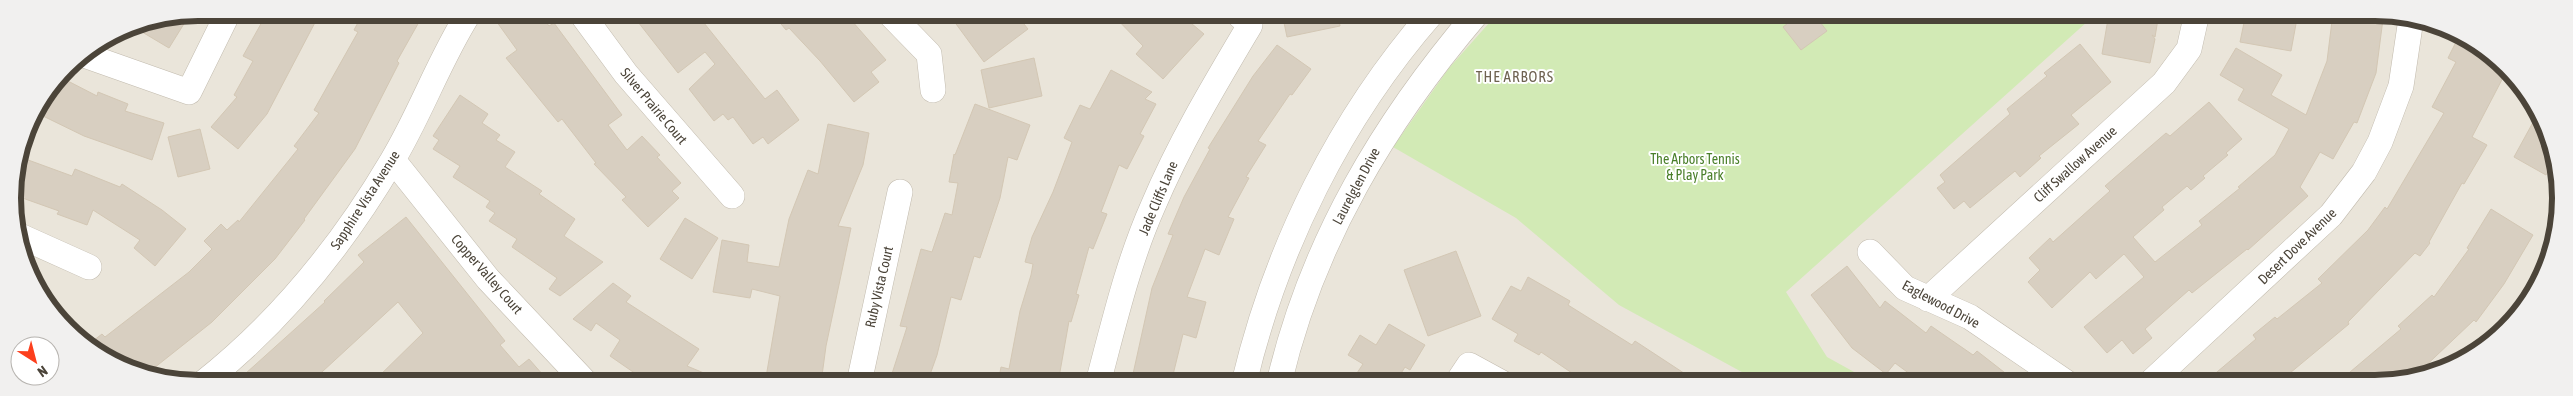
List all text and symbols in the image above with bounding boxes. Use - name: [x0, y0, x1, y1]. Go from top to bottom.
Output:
- street label: Silver Prairie Court: [618, 65, 690, 147]
- district label: THE ARBORS: [1476, 68, 1554, 85]
- street label: Cliff Swallow Avenue: [2030, 123, 2120, 205]
- street label: Laurelglen Drive: [1329, 145, 1383, 227]
- street label: Sapphire Vista Avenue: [327, 148, 403, 252]
- park label: The Arbors Tennis & Play Park: [1650, 151, 1740, 183]
- street label: Jade Cliffs Lane: [1135, 159, 1181, 237]
- street label: Desert Dove Avenue: [2255, 205, 2339, 287]
- street label: Copper Valley Court: [448, 231, 526, 317]
- street label: Ruby Vista Court: [862, 245, 896, 329]
- street label: Eaglewood Drive: [1900, 277, 1982, 331]
- north arrow: [10, 336, 60, 386]
- text: N: [35, 363, 51, 380]

